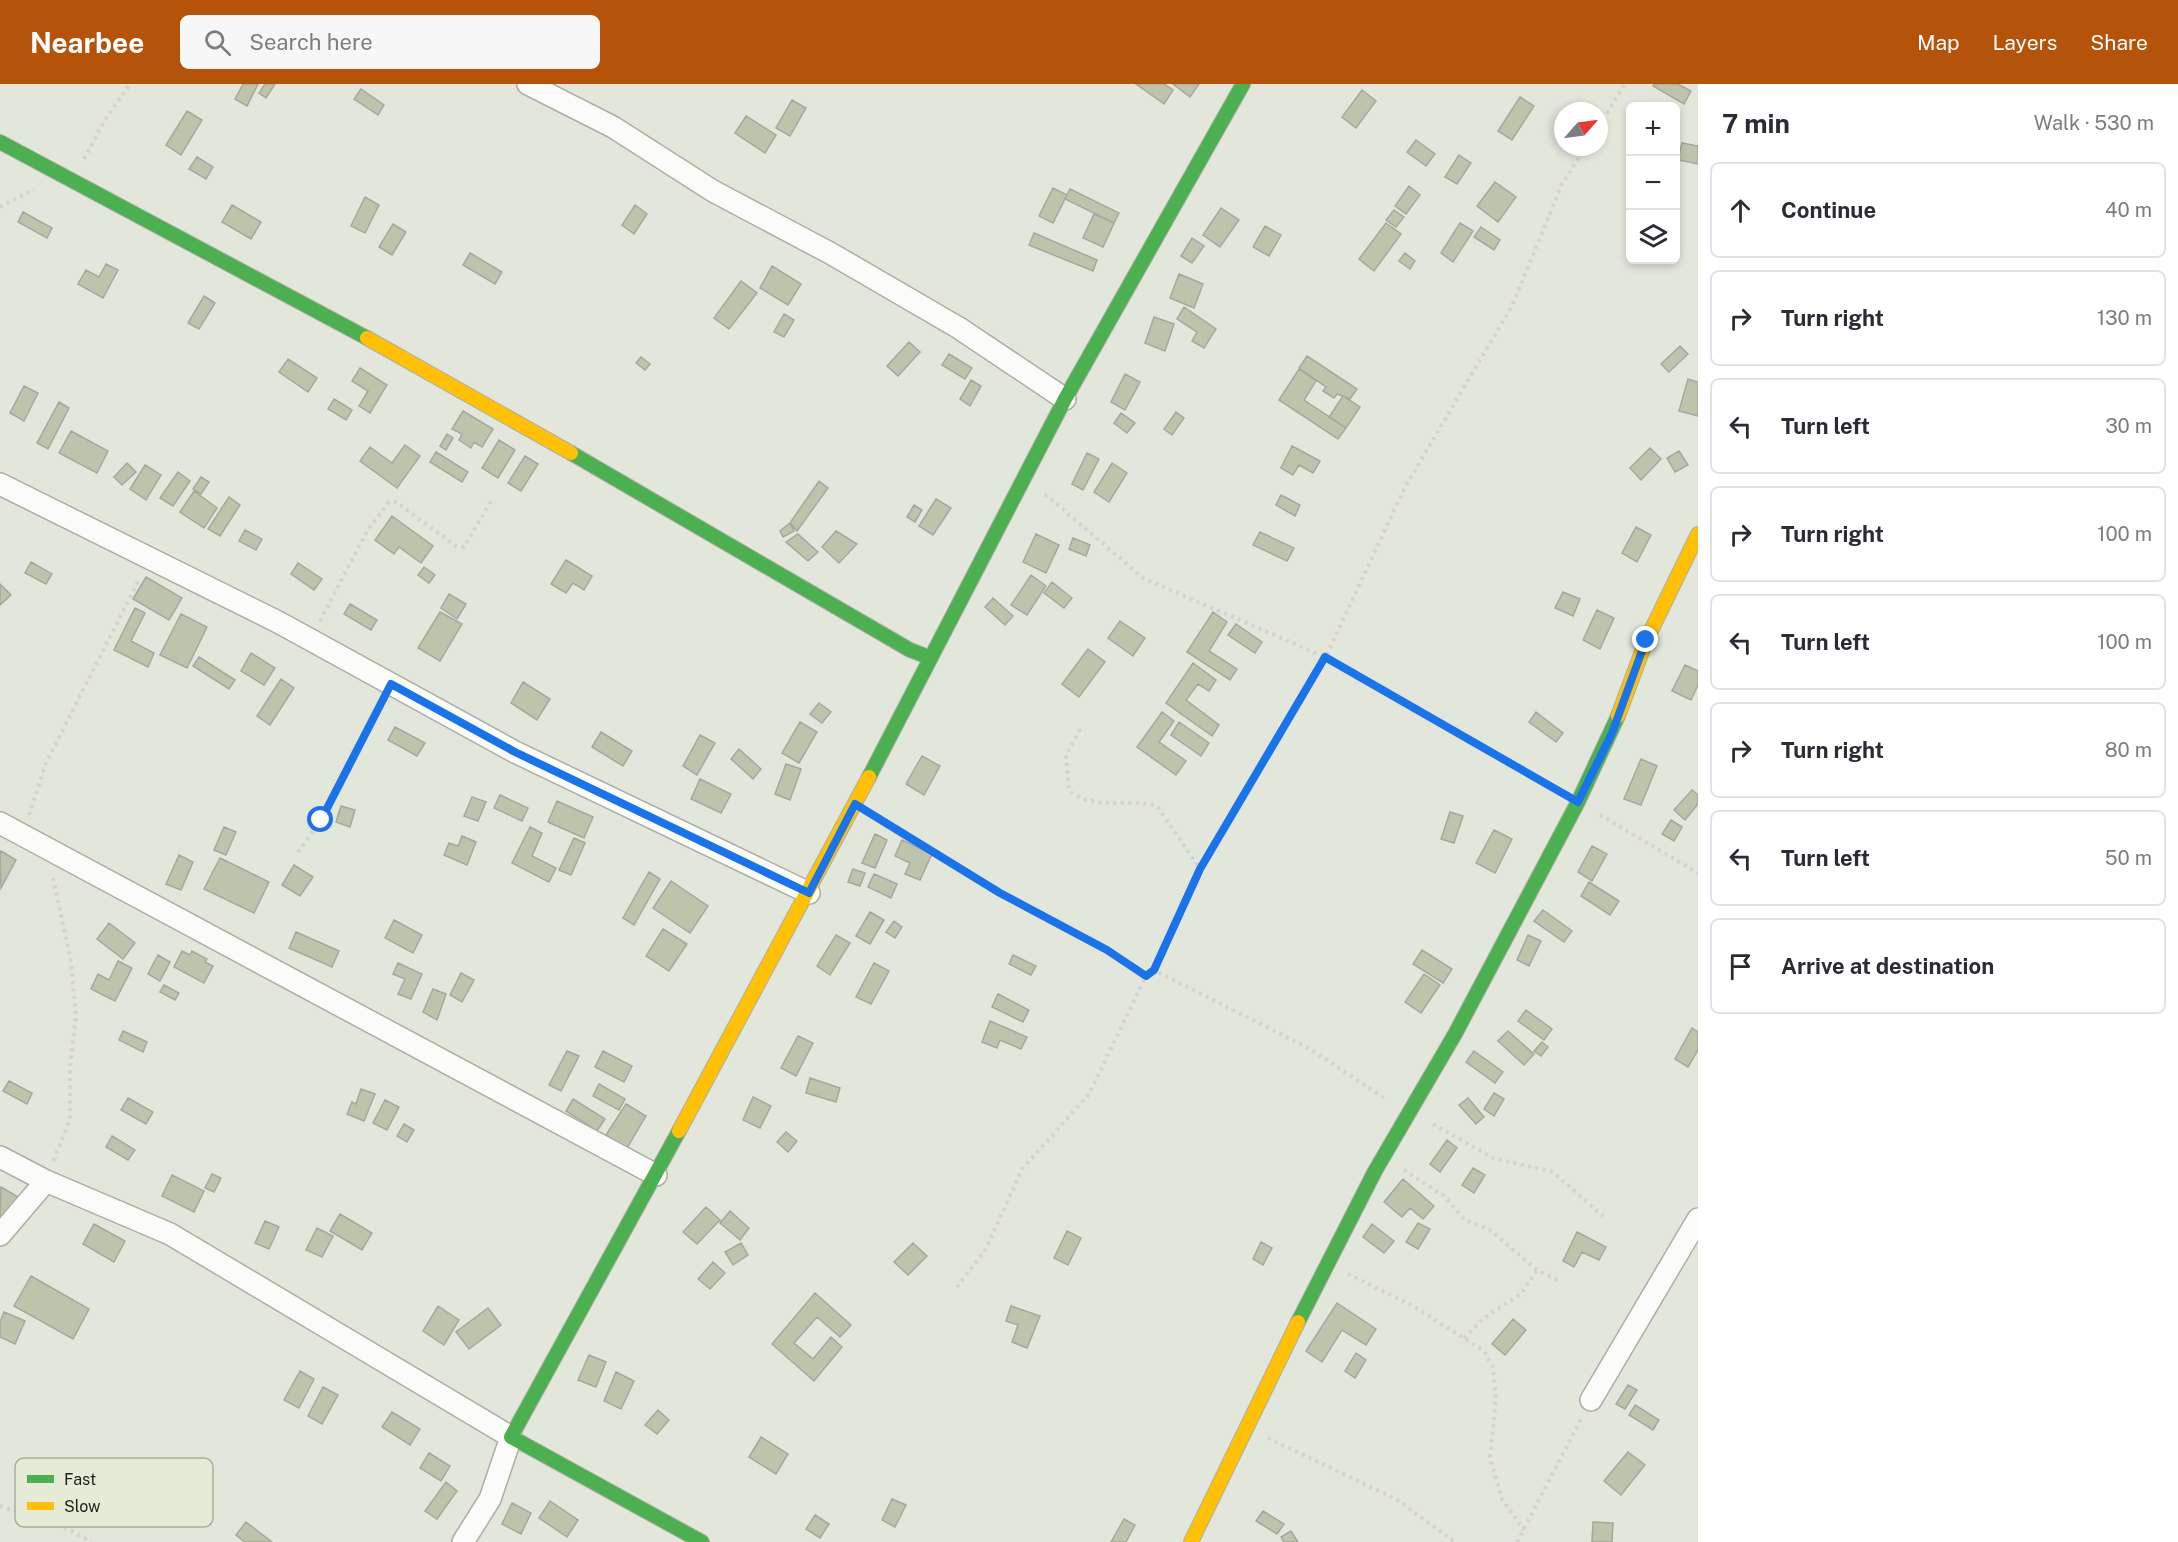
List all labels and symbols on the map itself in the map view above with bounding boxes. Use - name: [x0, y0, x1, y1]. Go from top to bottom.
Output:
- north arrow: [1554, 102, 1608, 156]
- route end: [1632, 626, 1658, 652]
- route start: [307, 806, 333, 832]
- legend: [15, 1458, 213, 1527]
- text: Fast: [64, 1470, 96, 1489]
- text: Slow: [64, 1497, 101, 1516]

